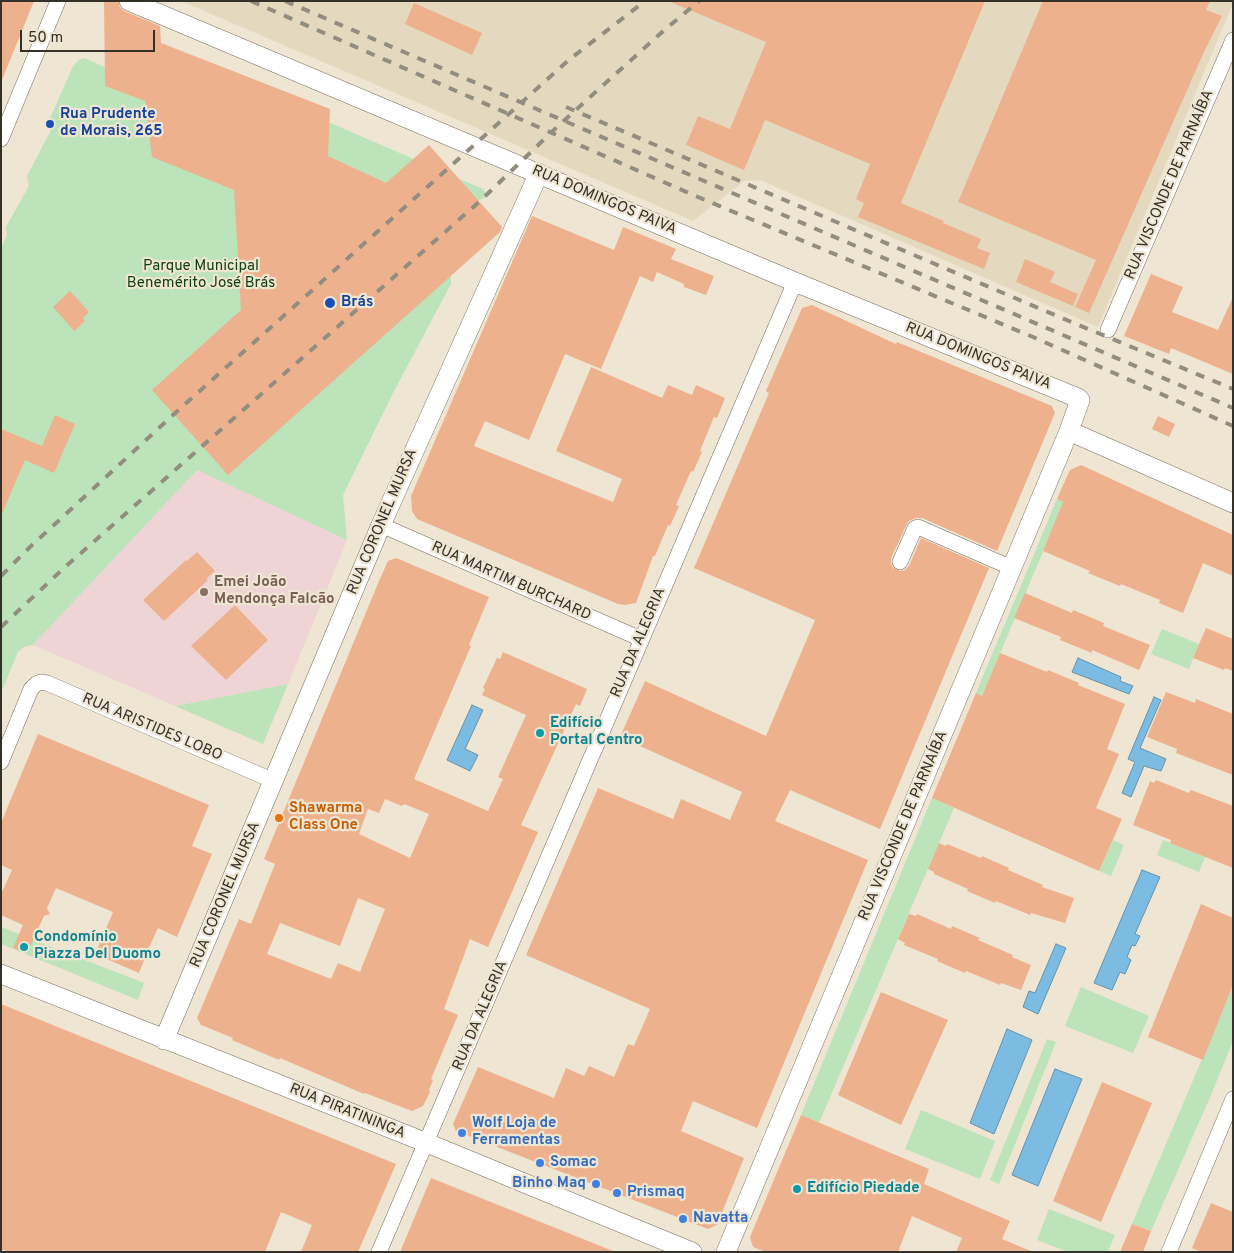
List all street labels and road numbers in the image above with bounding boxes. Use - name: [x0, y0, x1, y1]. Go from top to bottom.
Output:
- street label: RUA VISCONDE DE PARNAÍBA: [1122, 87, 1218, 283]
- street label: RUA DOMINGOS PAIVA: [529, 162, 679, 240]
- street label: RUA DOMINGOS PAIVA: [903, 320, 1053, 394]
- street label: RUA CORONEL MURSA: [344, 446, 422, 598]
- street label: RUA MARTIM BURCHARD: [428, 539, 594, 625]
- street label: RUA DA ALEGRIA: [608, 585, 670, 701]
- street label: RUA ARISTIDES LOBO: [79, 690, 225, 766]
- street label: RUA VISCONDE DE PARNAÍBA: [856, 728, 952, 924]
- street label: RUA CORONEL MURSA: [187, 819, 265, 971]
- street label: RUA DA ALEGRIA: [450, 958, 512, 1074]
- street label: RUA PIRATININGA: [286, 1081, 408, 1143]

